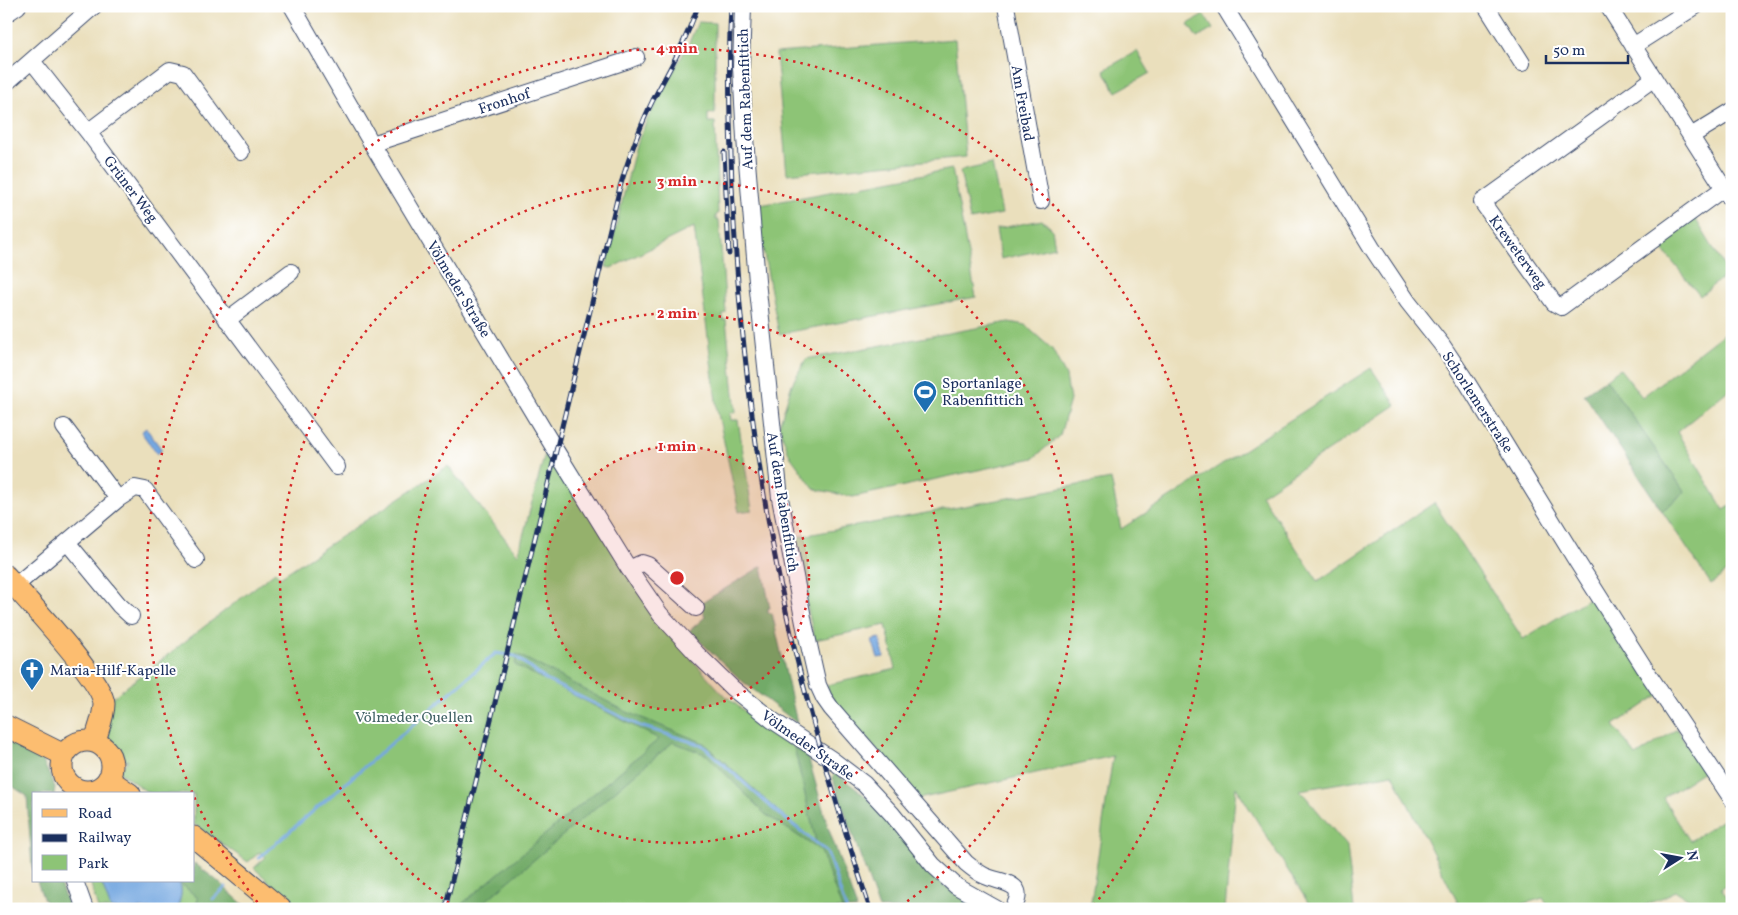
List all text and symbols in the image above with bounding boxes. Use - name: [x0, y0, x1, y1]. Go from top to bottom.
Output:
- street label: Auf dem Rabenfittich: [734, 28, 759, 170]
- scale bar: [1546, 32, 1628, 64]
- text: 4 min: [656, 39, 698, 60]
- text: 50 m: [1553, 41, 1585, 62]
- street label: Am Freibad: [1005, 64, 1039, 143]
- street label: Fronhof: [476, 84, 535, 121]
- street label: Grüner Weg: [98, 152, 162, 228]
- text: 3 min: [657, 172, 697, 193]
- street label: Kreweterweg: [1483, 212, 1551, 294]
- street label: Völmeder Straße: [420, 237, 495, 342]
- text: 2 min: [657, 304, 697, 325]
- street label: Schorlemerstraße: [1436, 348, 1518, 458]
- place label: Sportanlage Rabenfittich: [942, 374, 1024, 412]
- sports icon: Sportanlage Rabenfittich: [912, 379, 938, 413]
- street label: Auf dem Rabenfittich: [760, 431, 803, 574]
- text: 1 min: [658, 437, 696, 458]
- centre of rings: [668, 569, 686, 587]
- church icon: Maria-Hilf-Kapelle: [19, 657, 45, 691]
- place label: Maria-Hilf-Kapelle: [50, 661, 176, 682]
- street label: Völmeder Straße: [756, 706, 858, 786]
- park label: Völmeder Quellen: [355, 708, 473, 729]
- legend: [32, 792, 195, 882]
- text: Road: [78, 804, 112, 825]
- text: Railway: [78, 828, 131, 849]
- north arrow: [1656, 832, 1706, 882]
- text: N: [1681, 849, 1702, 863]
- text: Park: [78, 854, 109, 875]

